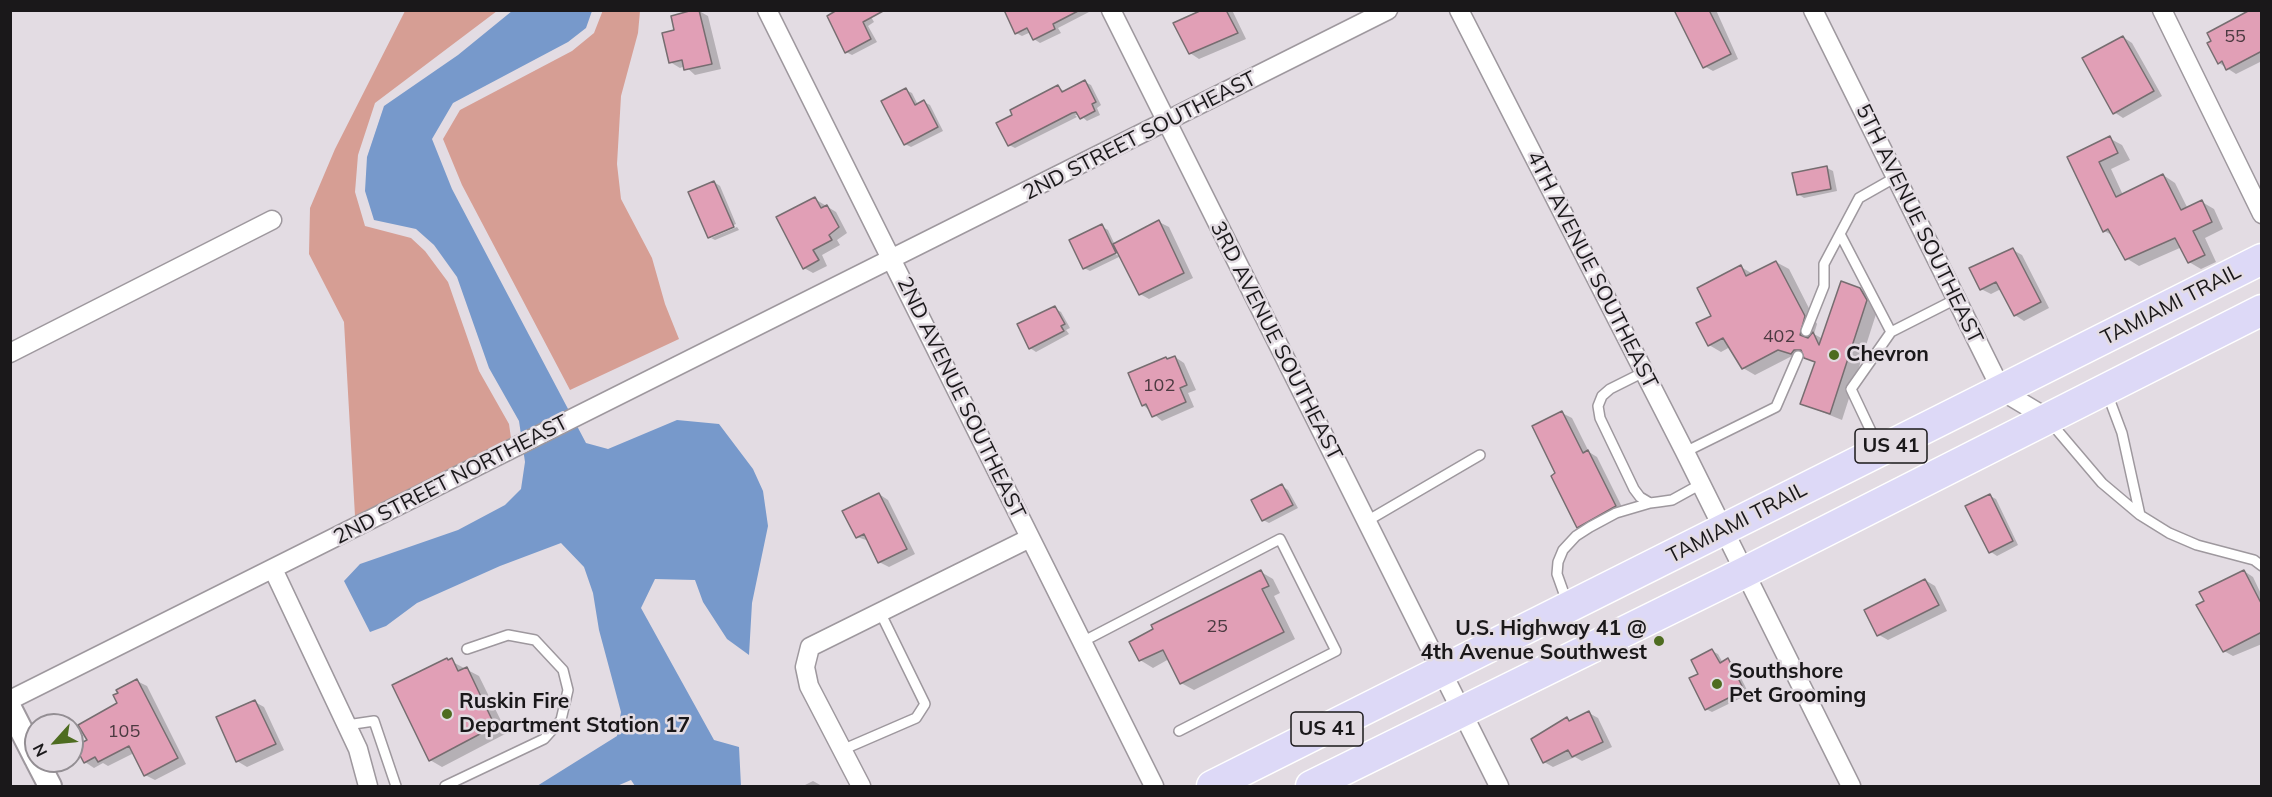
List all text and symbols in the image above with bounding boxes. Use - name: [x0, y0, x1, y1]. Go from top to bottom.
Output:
- house number: 55: [2224, 26, 2246, 48]
- street label: 2ND STREET SOUTHEAST: [1019, 66, 1261, 206]
- street label: 5TH AVENUE SOUTHEAST: [1850, 100, 1988, 348]
- street label: 4TH AVENUE SOUTHEAST: [1521, 147, 1663, 393]
- street label: 3RD AVENUE SOUTHEAST: [1205, 217, 1347, 465]
- street label: TAMIAMI TRAIL: [2097, 259, 2245, 351]
- street label: 2ND AVENUE SOUTHEAST: [891, 273, 1031, 523]
- house number: 402: [1763, 326, 1795, 348]
- place label: Chevron: [1846, 342, 1929, 368]
- marker: Chevron: [1827, 348, 1841, 362]
- house number: 102: [1143, 375, 1175, 397]
- street label: 2ND STREET NORTHEAST: [330, 410, 572, 550]
- road number: US 41: [1855, 429, 1927, 463]
- street label: TAMIAMI TRAIL: [1663, 477, 1811, 569]
- house number: 25: [1206, 616, 1228, 638]
- place label: U.S. Highway 41 @ 4th Avenue Southwest: [1420, 616, 1647, 666]
- marker: U.S. Highway 41 @ 4th Avenue Southwest: [1652, 634, 1666, 648]
- place label: Southshore Pet Grooming: [1729, 659, 1866, 709]
- marker: Southshore Pet Grooming: [1710, 677, 1724, 691]
- place label: Ruskin Fire Department Station 17: [459, 689, 690, 739]
- marker: Ruskin Fire Department Station 17: [440, 707, 454, 721]
- road number: US 41: [1291, 712, 1363, 746]
- north arrow: [24, 713, 84, 773]
- house number: 105: [108, 721, 140, 743]
- text: N: [28, 740, 51, 760]

